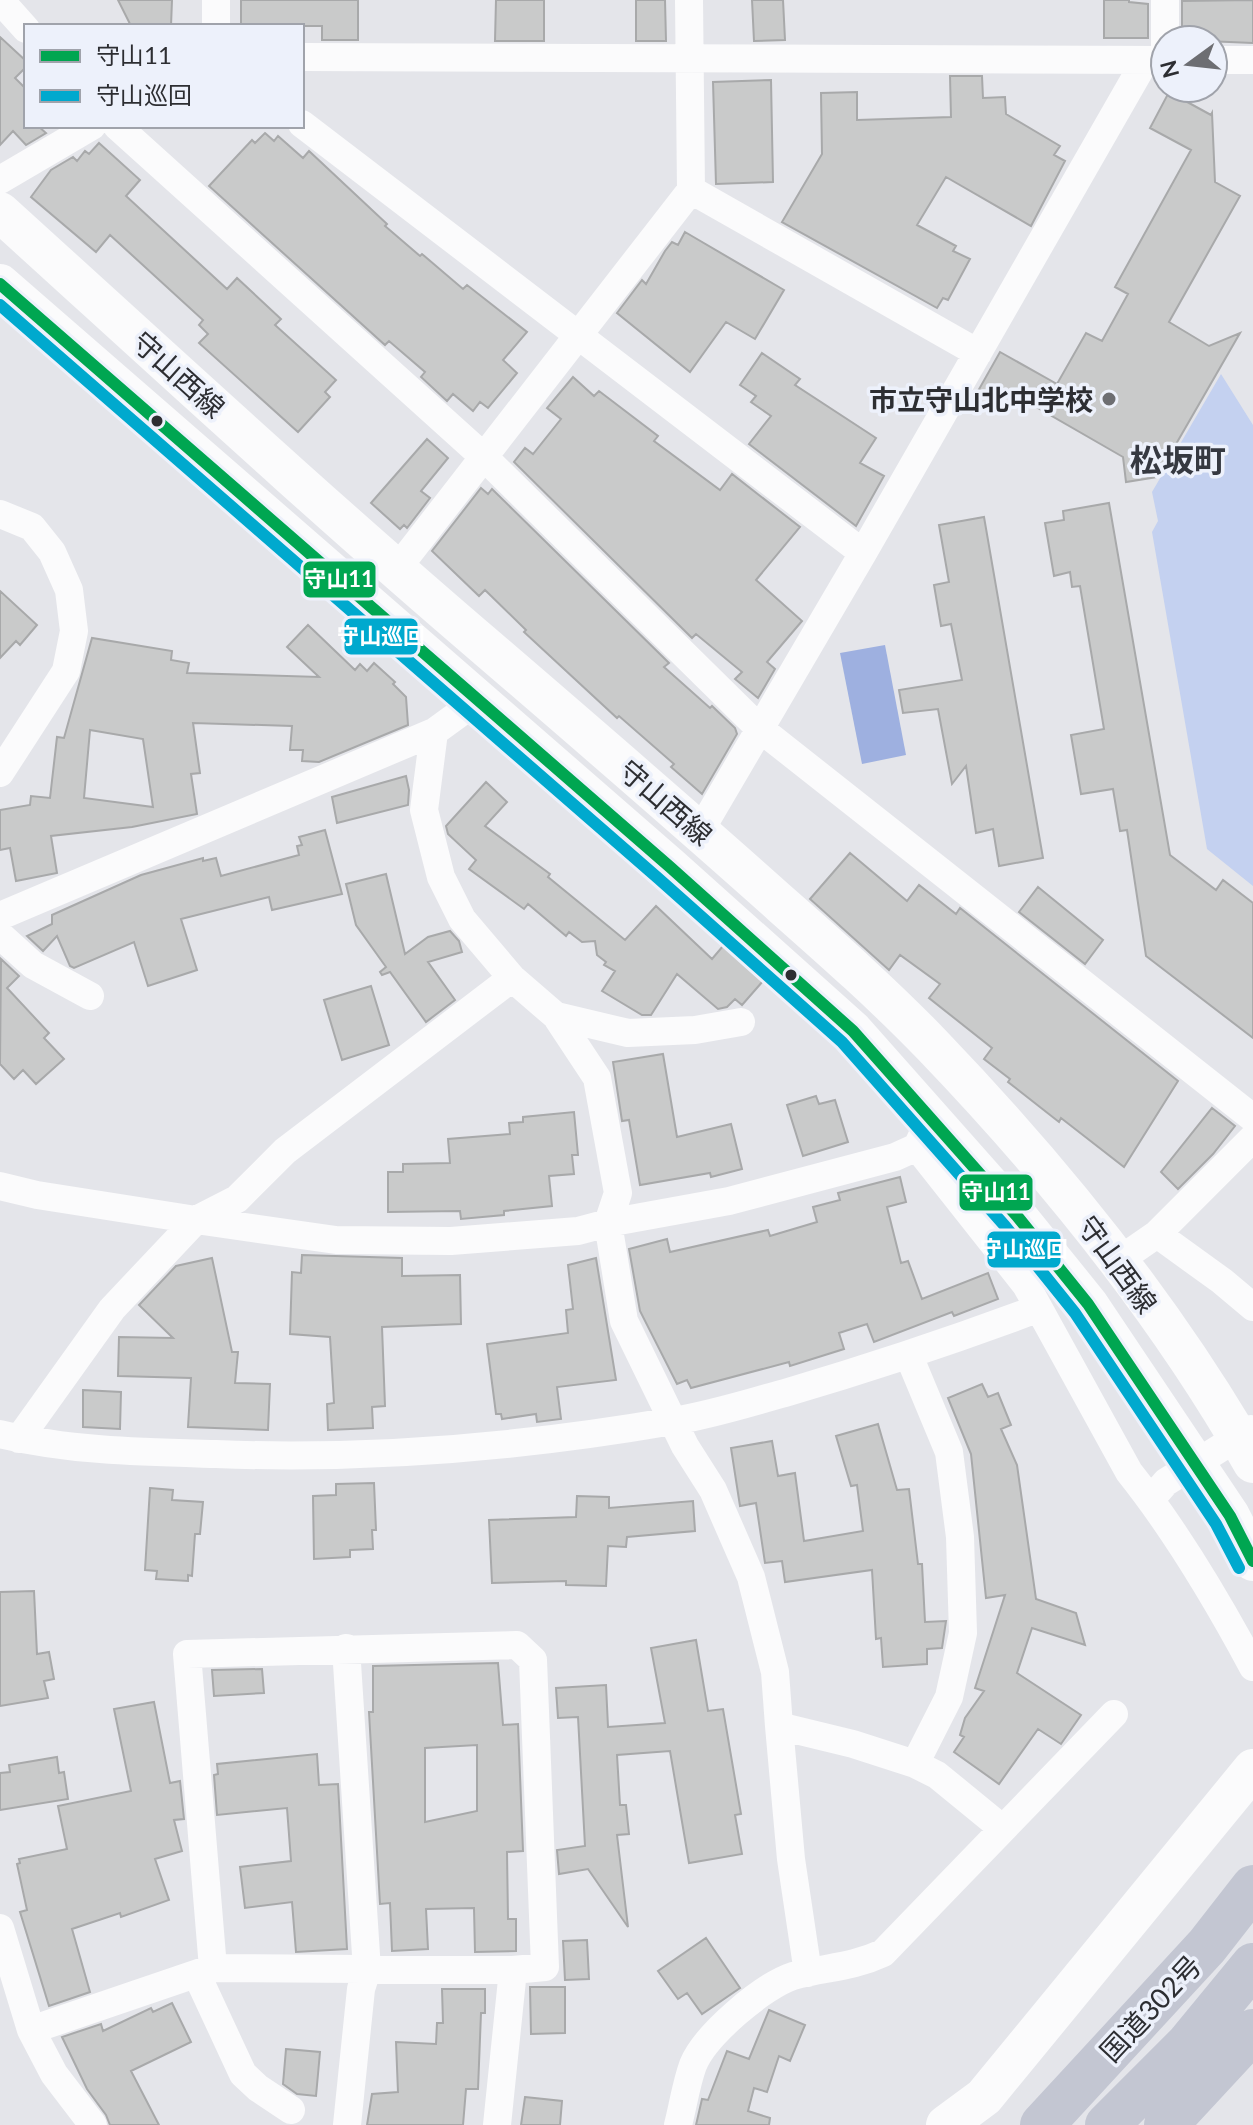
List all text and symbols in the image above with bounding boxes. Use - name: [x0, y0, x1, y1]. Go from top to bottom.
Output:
- legend: [24, 24, 304, 128]
- north arrow: [1149, 24, 1229, 104]
- text: 守山11: [96, 40, 172, 69]
- text: N: [1154, 58, 1184, 81]
- text: 守山巡回: [96, 80, 192, 109]
- street label: 守山西線: [126, 324, 232, 424]
- place label: 市立守山北中学校: [869, 382, 1093, 416]
- marker: 市立守山北中学校: [1100, 390, 1118, 408]
- unlabelled marker: [149, 413, 165, 429]
- district label: 松坂町: [1130, 440, 1226, 479]
- line badge: 守山11: [302, 560, 377, 599]
- text: 守山11: [304, 565, 374, 592]
- line badge: 守山巡回: [343, 617, 419, 656]
- text: 守山巡回: [337, 622, 425, 649]
- street label: 守山西線: [613, 752, 719, 852]
- unlabelled marker: [783, 967, 799, 983]
- line badge: 守山11: [958, 1173, 1034, 1212]
- text: 守山11: [961, 1178, 1031, 1205]
- street label: 守山西線: [1071, 1209, 1165, 1319]
- line badge: 守山巡回: [986, 1230, 1062, 1269]
- text: 守山巡回: [980, 1235, 1068, 1262]
- street label: 国道302号: [1092, 1948, 1208, 2068]

